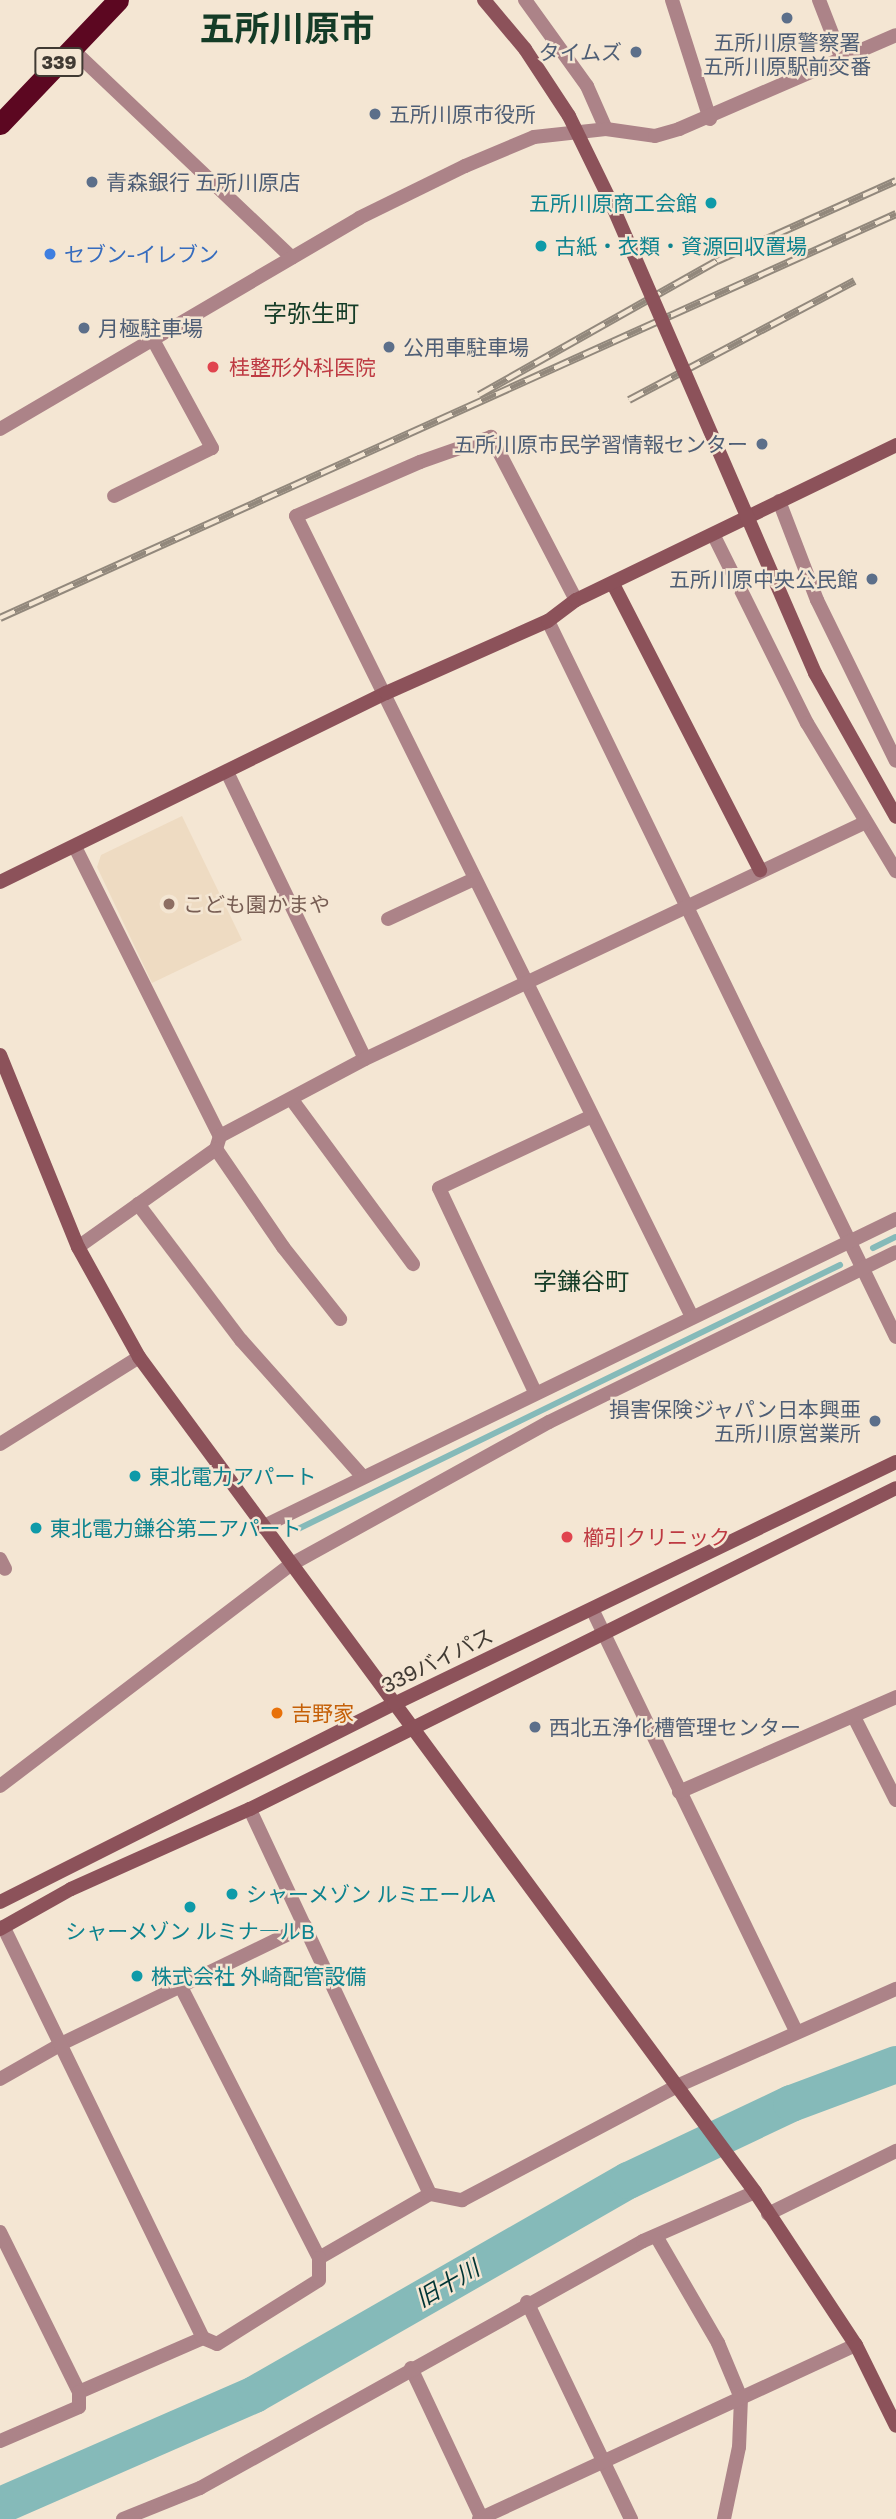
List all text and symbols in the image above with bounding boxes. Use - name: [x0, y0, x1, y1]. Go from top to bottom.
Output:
- district label: 五所川原市: [200, 7, 374, 49]
- marker: 五所川原警察署 五所川原駅前交番: [779, 10, 795, 26]
- place label: 五所川原警察署 五所川原駅前交番: [703, 29, 871, 79]
- place label: タイムズ: [538, 39, 622, 65]
- marker: タイムズ: [628, 44, 644, 60]
- road number: 339: [33, 46, 85, 78]
- place label: 五所川原市役所: [389, 101, 536, 127]
- marker: 五所川原市役所: [367, 106, 383, 122]
- place label: 青森銀行 五所川原店: [106, 169, 300, 195]
- marker: 青森銀行 五所川原店: [84, 174, 100, 190]
- place label: 五所川原商工会館: [529, 190, 697, 216]
- marker: 五所川原商工会館: [703, 195, 719, 211]
- place label: 古紙・衣類・資源回収置場: [555, 233, 807, 259]
- marker: 古紙・衣類・資源回収置場: [533, 238, 549, 254]
- place label: セブン-イレブン: [64, 241, 219, 267]
- marker: セブン-イレブン: [42, 246, 58, 262]
- district label: 字弥生町: [263, 299, 359, 327]
- place label: 月極駐車場: [98, 315, 203, 341]
- marker: 月極駐車場: [76, 320, 92, 336]
- place label: 公用車駐車場: [403, 334, 529, 360]
- marker: 公用車駐車場: [381, 339, 397, 355]
- place label: 桂整形外科医院: [229, 354, 376, 380]
- marker: 桂整形外科医院: [203, 357, 223, 377]
- place label: 五所川原市民学習情報センター: [454, 431, 748, 457]
- marker: 五所川原市民学習情報センター: [754, 436, 770, 452]
- place label: 五所川原中央公民館: [669, 566, 858, 592]
- marker: 五所川原中央公民館: [864, 571, 880, 587]
- place label: こども園かまや: [183, 891, 330, 917]
- marker: こども園かまや: [161, 896, 177, 912]
- district label: 字鎌谷町: [533, 1267, 629, 1295]
- place label: 損害保険ジャパン日本興亜 五所川原営業所: [609, 1396, 861, 1446]
- marker: 損害保険ジャパン日本興亜 五所川原営業所: [867, 1413, 883, 1429]
- place label: 東北電力アパート: [149, 1463, 317, 1489]
- marker: 東北電力アパート: [127, 1468, 143, 1484]
- place label: 東北電力鎌谷第二アパート: [50, 1515, 302, 1541]
- marker: 東北電力鎌谷第二アパート: [28, 1520, 44, 1536]
- place label: 櫛引クリニック: [583, 1524, 730, 1550]
- marker: 櫛引クリニック: [557, 1527, 577, 1547]
- street label: 339バイパス: [377, 1622, 497, 1698]
- place label: 吉野家: [291, 1700, 354, 1726]
- marker: 吉野家: [269, 1705, 285, 1721]
- place label: 西北五浄化槽管理センター: [549, 1714, 801, 1740]
- marker: 西北五浄化槽管理センター: [527, 1719, 543, 1735]
- place label: シャーメゾン ルミエールA: [246, 1881, 496, 1907]
- marker: シャーメゾン ルミエールA: [224, 1886, 240, 1902]
- marker: シャーメゾン ルミナ―ルB: [182, 1899, 198, 1915]
- place label: シャーメゾン ルミナ―ルB: [65, 1918, 315, 1944]
- place label: 株式会社 外崎配管設備: [151, 1963, 366, 1989]
- marker: 株式会社 外崎配管設備: [129, 1968, 145, 1984]
- water label: 旧十川: [410, 2254, 484, 2312]

